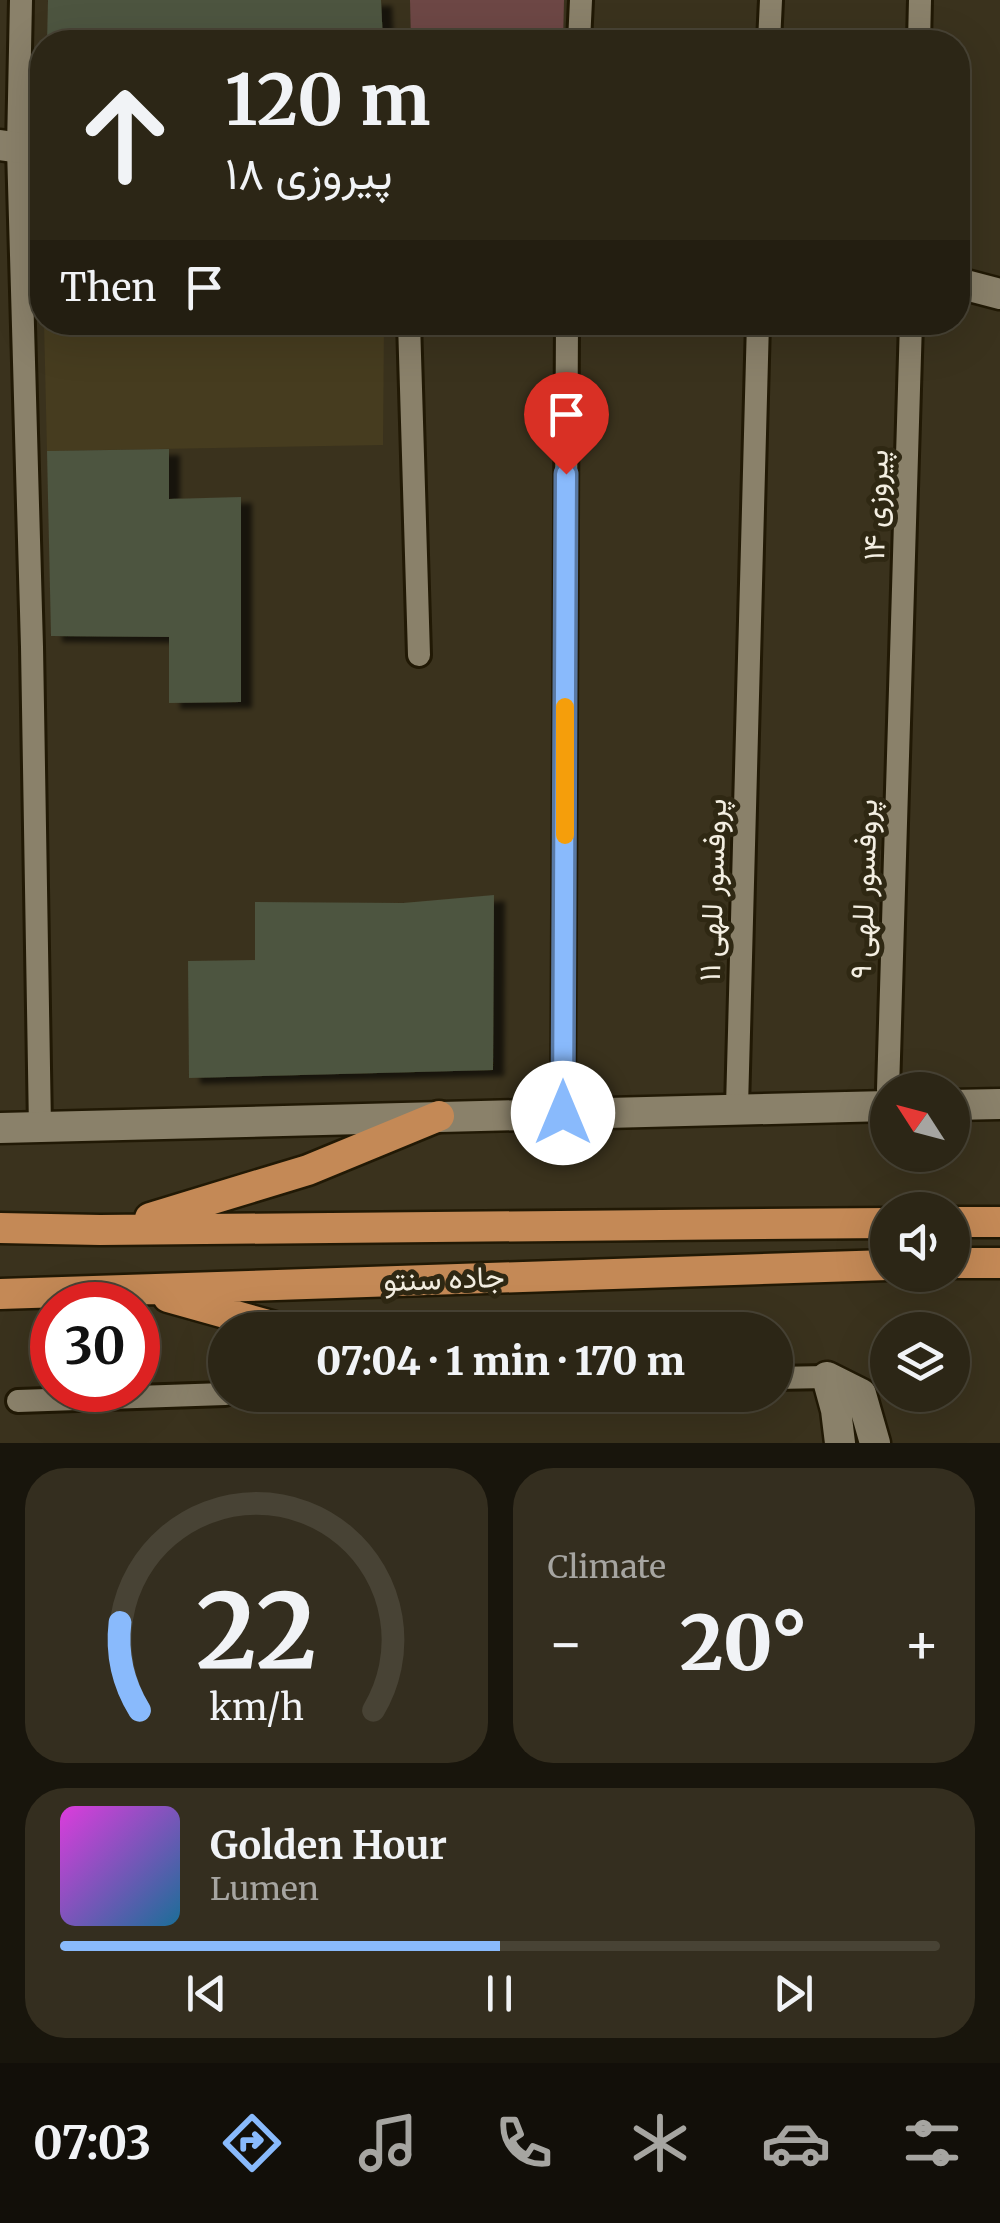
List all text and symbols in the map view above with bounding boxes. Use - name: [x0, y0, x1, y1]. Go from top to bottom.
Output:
- text: 120 m: [225, 56, 430, 144]
- icon: ahead: [60, 70, 190, 200]
- text: پیروزی ۱۸: [225, 145, 392, 201]
- icon: arrive: [177, 260, 232, 315]
- text: Then: [60, 264, 157, 311]
- pin: [524, 372, 609, 475]
- icon: arrive: [539, 387, 594, 442]
- street label: پیروزی ۱۴: [854, 449, 898, 561]
- street label: پروفسور للهی ۱۱: [690, 798, 736, 982]
- street label: پروفسور للهی ۹: [841, 798, 887, 980]
- position arrow: [511, 1061, 615, 1165]
- north arrow: [870, 1072, 970, 1172]
- map controls: [870, 1072, 970, 1412]
- button: sound: [870, 1192, 970, 1292]
- street label: جاده سنتو: [383, 1257, 505, 1299]
- speed limit sign: 30: [30, 1282, 160, 1412]
- button: layers: [870, 1312, 970, 1412]
- text: 07:04 · 1 min · 170 m: [316, 1338, 685, 1385]
- text: Climate: [548, 1547, 666, 1587]
- text: 22: [196, 1566, 317, 1696]
- text: 20°: [680, 1596, 808, 1690]
- text: −: [548, 1609, 584, 1678]
- text: +: [903, 1609, 940, 1678]
- text: km/h: [209, 1685, 304, 1730]
- text: Golden Hour: [210, 1822, 447, 1869]
- text: Lumen: [210, 1869, 319, 1909]
- icon: previous: [179, 1966, 234, 2021]
- icon: pause: [472, 1966, 527, 2021]
- icon: next: [766, 1966, 821, 2021]
- icon: directions: [217, 2108, 287, 2178]
- icon: music: [353, 2108, 423, 2178]
- icon: phone: [489, 2108, 559, 2178]
- icon: climate: [625, 2108, 695, 2178]
- icon: car: [761, 2108, 831, 2178]
- icon: filters: [897, 2108, 967, 2178]
- text: 07:03: [33, 2115, 151, 2171]

